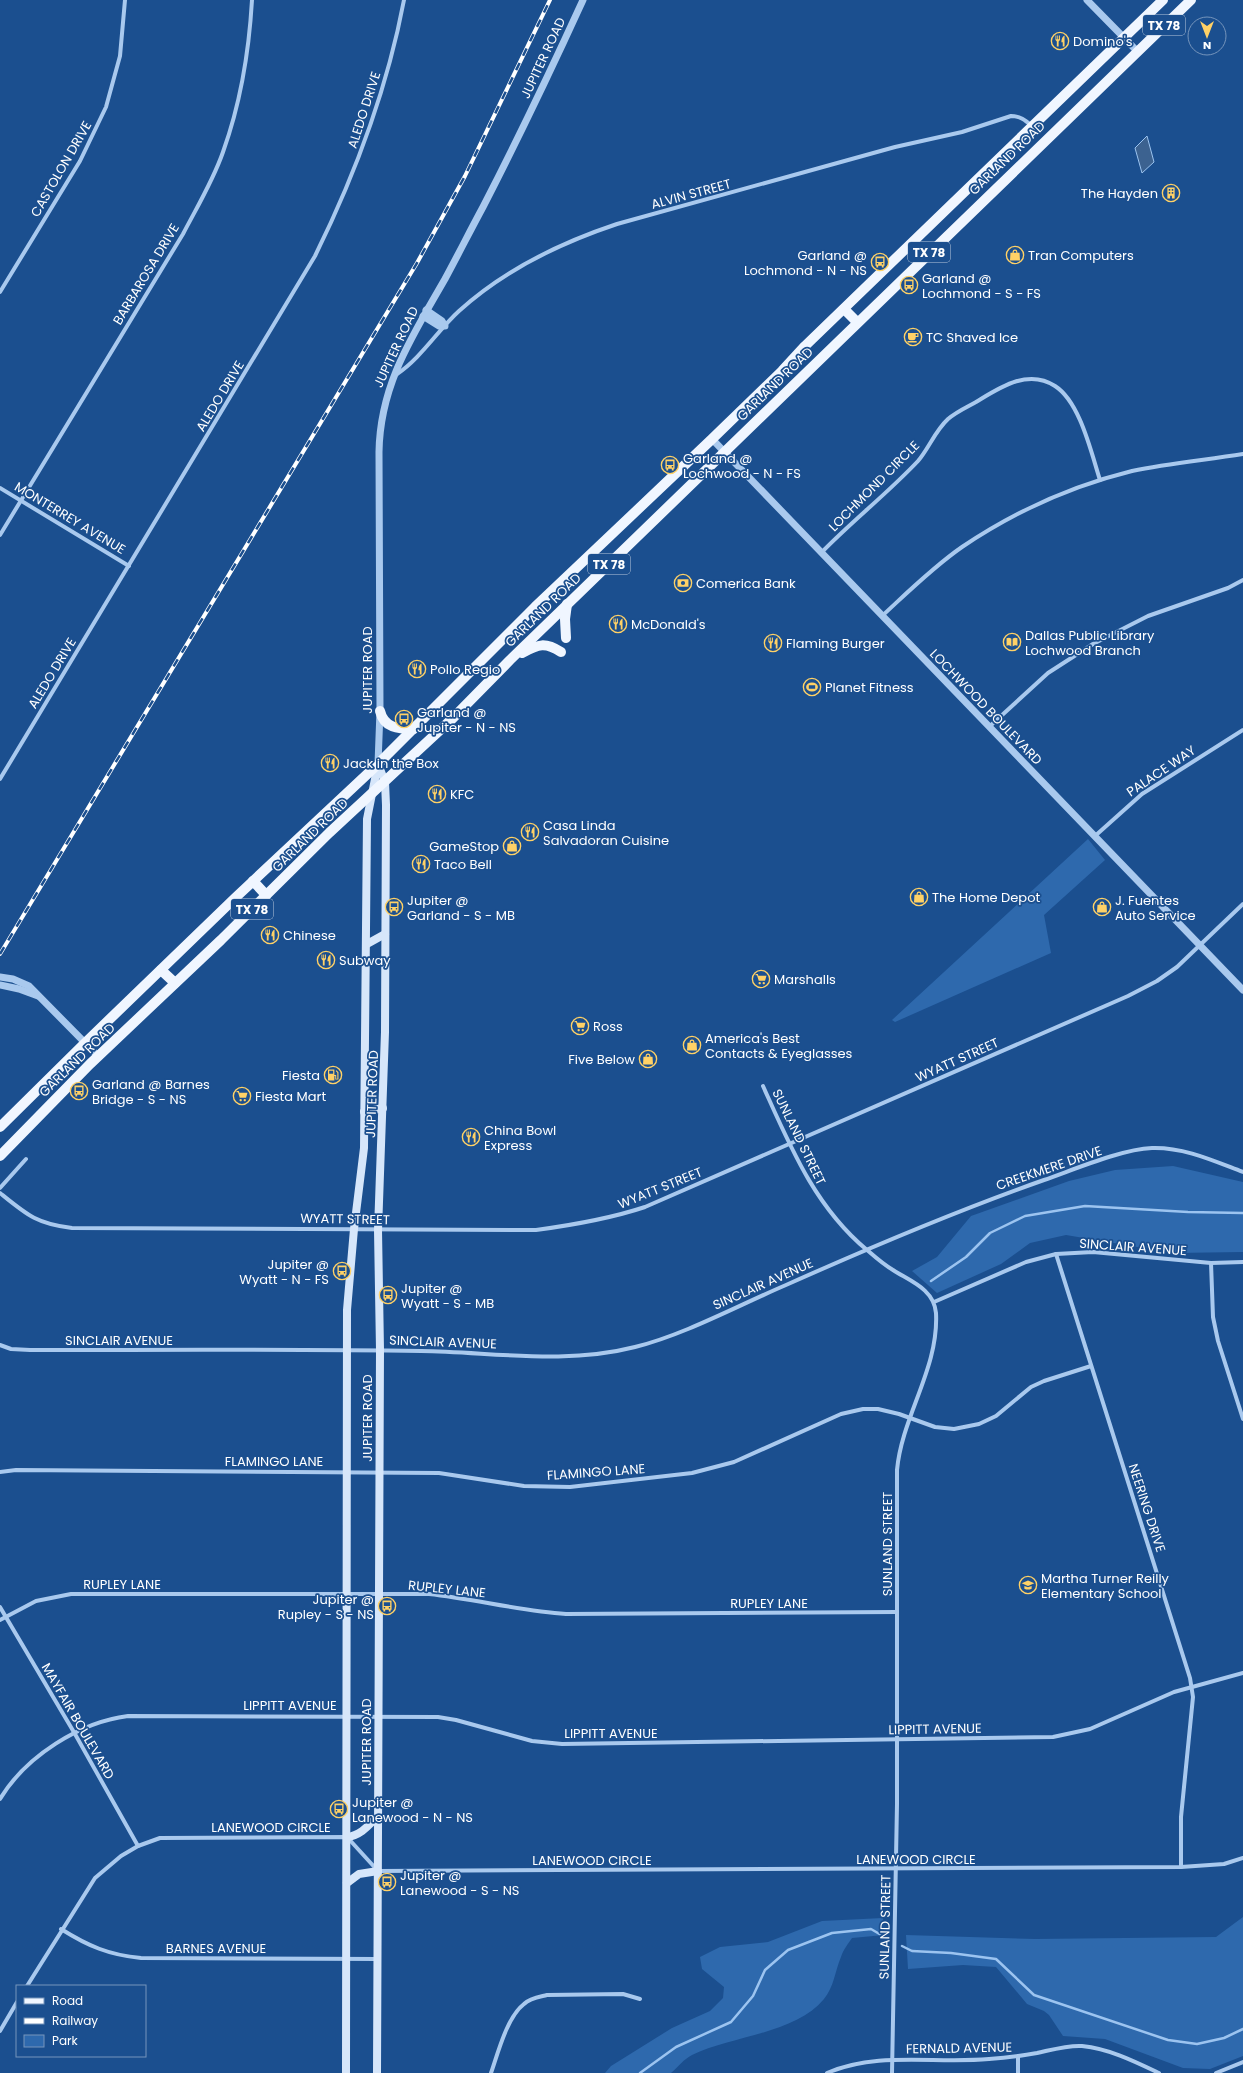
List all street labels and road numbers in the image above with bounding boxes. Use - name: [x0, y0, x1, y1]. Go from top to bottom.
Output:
- street label: JUPITER ROAD: [516, 14, 570, 102]
- road number: TX 78: [1143, 15, 1185, 35]
- street label: ALEDO DRIVE: [343, 69, 385, 151]
- street label: GARLAND ROAD: [965, 117, 1049, 199]
- street label: CASTOLON DRIVE: [26, 118, 96, 220]
- street label: ALVIN STREET: [649, 174, 733, 214]
- street label: BARBAROSA DRIVE: [108, 220, 184, 328]
- road number: TX 78: [908, 242, 950, 262]
- street label: JUPITER ROAD: [369, 303, 423, 391]
- street label: GARLAND ROAD: [733, 343, 817, 425]
- street label: ALEDO DRIVE: [191, 357, 249, 435]
- street label: LOCHMOND CIRCLE: [824, 436, 924, 536]
- street label: MONTERREY AVENUE: [11, 477, 129, 559]
- road number: TX 78: [588, 554, 630, 574]
- street label: GARLAND ROAD: [501, 569, 585, 651]
- street label: JUPITER ROAD: [358, 626, 377, 714]
- street label: ALEDO DRIVE: [23, 634, 81, 712]
- street label: LOCHWOOD BOULEVARD: [925, 645, 1047, 769]
- street label: PALACE WAY: [1123, 741, 1200, 801]
- street label: GARLAND ROAD: [268, 794, 352, 876]
- road number: TX 78: [231, 899, 273, 919]
- street label: GARLAND ROAD: [35, 1019, 119, 1101]
- street label: WYATT STREET: [912, 1033, 1002, 1087]
- street label: JUPITER ROAD: [361, 1050, 383, 1138]
- street label: SUNLAND STREET: [768, 1086, 830, 1188]
- street label: CREEKMERE DRIVE: [994, 1141, 1104, 1195]
- street label: WYATT STREET: [615, 1162, 705, 1214]
- street label: WYATT STREET: [300, 1209, 390, 1229]
- street label: SINCLAIR AVENUE: [1079, 1234, 1187, 1260]
- street label: SINCLAIR AVENUE: [710, 1253, 816, 1315]
- street label: SINCLAIR AVENUE: [65, 1331, 173, 1350]
- street label: SINCLAIR AVENUE: [389, 1331, 497, 1353]
- street label: JUPITER ROAD: [358, 1374, 377, 1462]
- street label: FLAMINGO LANE: [225, 1452, 323, 1471]
- street label: FLAMINGO LANE: [546, 1459, 646, 1485]
- street label: NEERING DRIVE: [1124, 1461, 1170, 1555]
- street label: SUNLAND STREET: [878, 1492, 897, 1596]
- street label: RUPLEY LANE: [83, 1575, 161, 1594]
- street label: RUPLEY LANE: [407, 1575, 487, 1603]
- street label: RUPLEY LANE: [730, 1594, 808, 1613]
- street label: MAYFAIR BOULEVARD: [37, 1659, 119, 1783]
- street label: LIPPITT AVENUE: [243, 1696, 337, 1715]
- street label: JUPITER ROAD: [357, 1698, 376, 1786]
- street label: LIPPITT AVENUE: [888, 1719, 982, 1739]
- street label: LIPPITT AVENUE: [564, 1724, 658, 1743]
- street label: LANEWOOD CIRCLE: [211, 1818, 331, 1837]
- street label: LANEWOOD CIRCLE: [856, 1850, 976, 1869]
- street label: LANEWOOD CIRCLE: [532, 1851, 652, 1870]
- street label: SUNLAND STREET: [875, 1875, 895, 1979]
- street label: BARNES AVENUE: [166, 1939, 266, 1958]
- street label: FERNALD AVENUE: [906, 2038, 1012, 2058]

